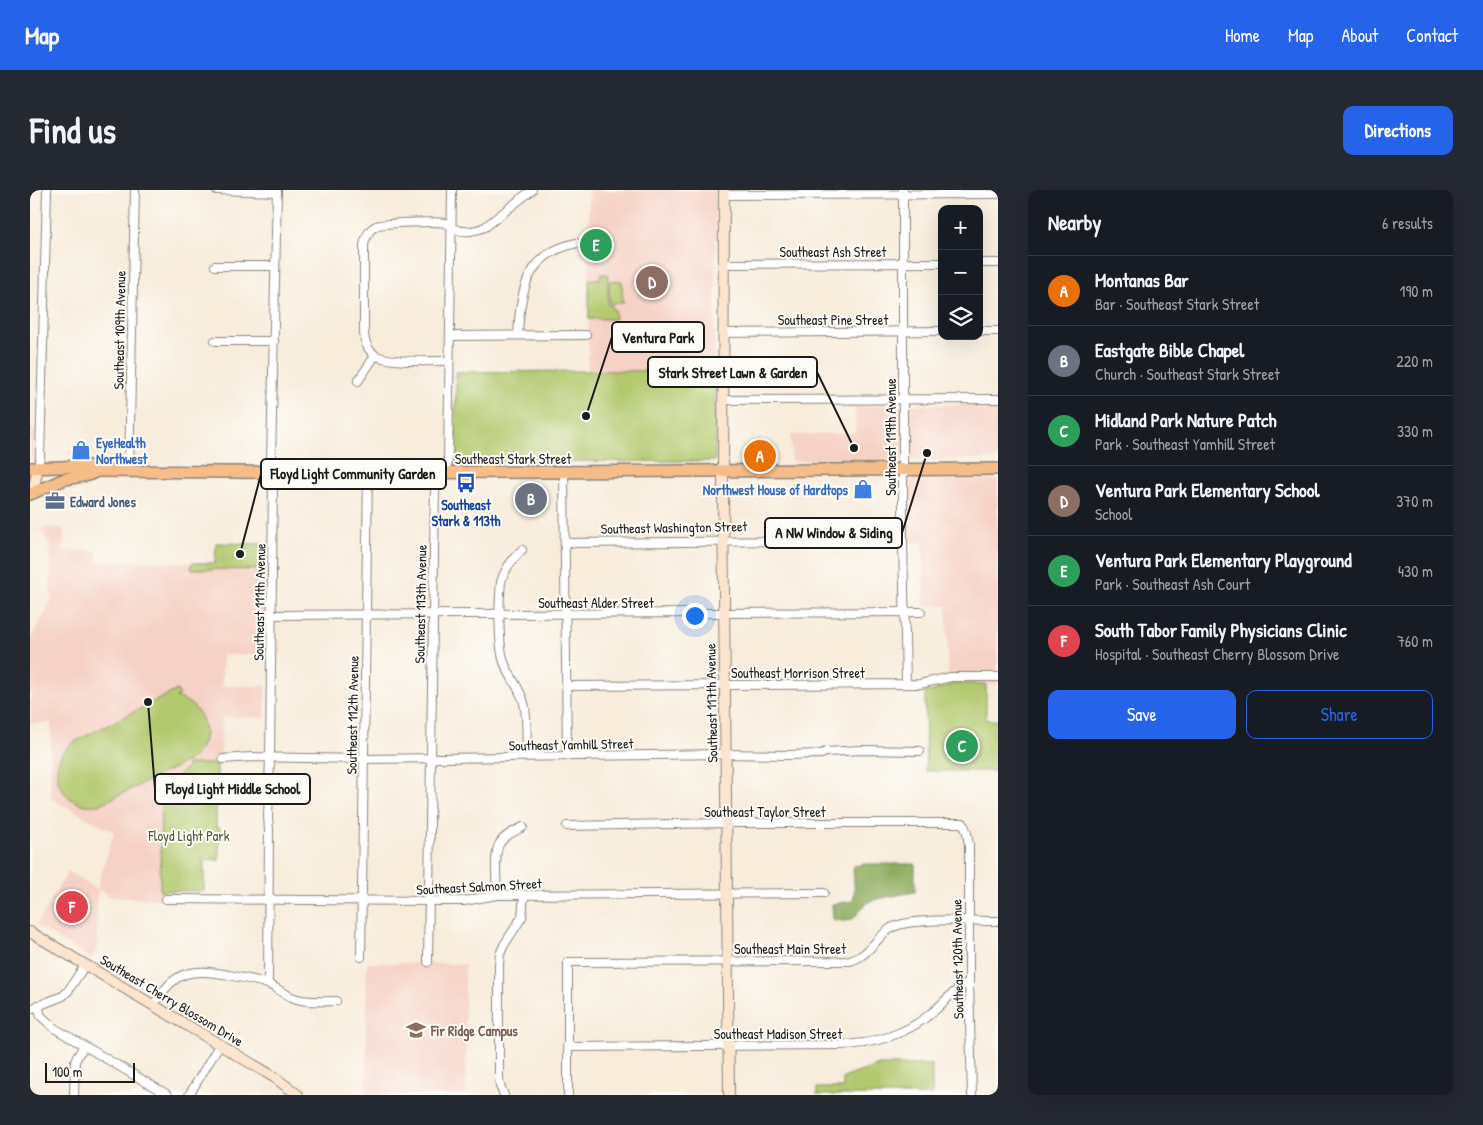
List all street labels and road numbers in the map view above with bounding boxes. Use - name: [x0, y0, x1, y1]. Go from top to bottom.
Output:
- street label: Southeast Ash Street: [780, 242, 887, 261]
- street label: Southeast 109th Avenue: [108, 270, 130, 390]
- street label: Southeast Pine Street: [778, 310, 888, 329]
- street label: Southeast 119th Avenue: [881, 378, 900, 496]
- street label: Southeast Stark Street: [455, 449, 571, 468]
- street label: Southeast Washington Street: [601, 516, 748, 539]
- street label: Southeast 111th Avenue: [248, 543, 270, 661]
- street label: Southeast 113th Avenue: [409, 544, 431, 664]
- street label: Southeast Alder Street: [538, 593, 654, 612]
- street label: Southeast 117th Avenue: [700, 643, 722, 763]
- street label: Southeast 112th Avenue: [341, 655, 363, 775]
- street label: Southeast Morrison Street: [731, 663, 865, 682]
- street label: Southeast Yamhill Street: [508, 733, 634, 755]
- street label: Southeast Taylor Street: [704, 802, 826, 822]
- street label: Southeast Salmon Street: [416, 873, 542, 899]
- street label: Southeast 120th Avenue: [946, 898, 968, 1019]
- street label: Southeast Main Street: [734, 939, 846, 958]
- street label: Southeast Cherry Blossom Drive: [96, 950, 247, 1051]
- street label: Southeast Madison Street: [714, 1024, 842, 1043]

